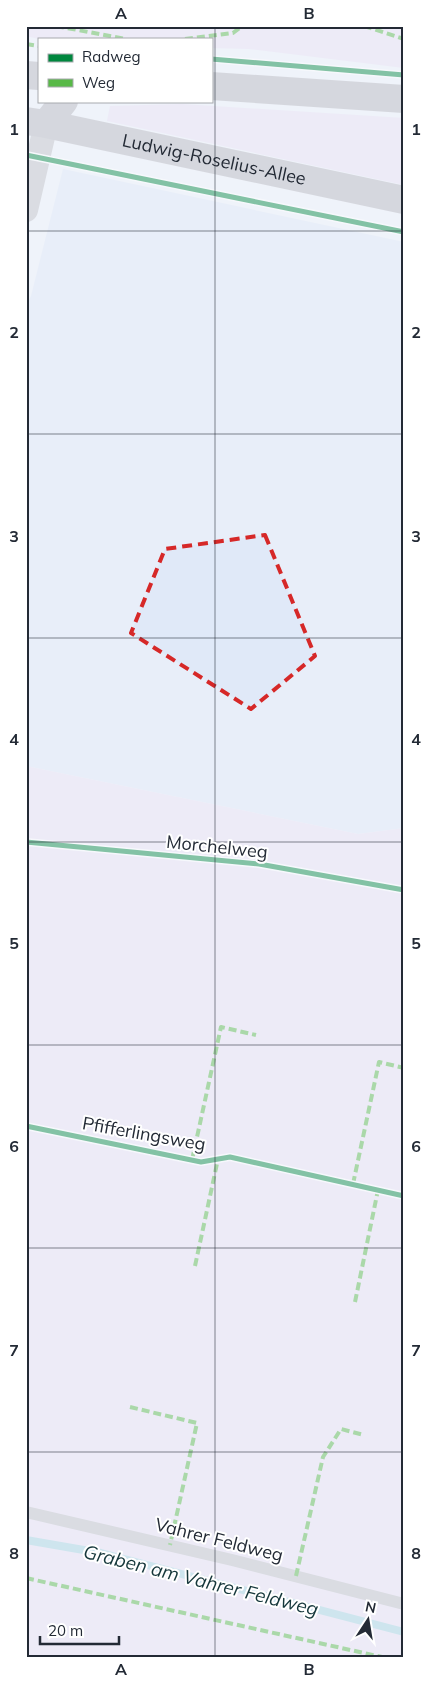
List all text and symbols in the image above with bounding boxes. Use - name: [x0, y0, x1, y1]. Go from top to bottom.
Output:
- text: A: [115, 3, 127, 23]
- text: B: [303, 3, 315, 23]
- legend: [38, 38, 212, 102]
- text: Radweg: [82, 47, 140, 66]
- text: Weg: [82, 73, 115, 92]
- text: 1: [9, 119, 19, 139]
- text: 1: [411, 119, 421, 139]
- street label: Ludwig-Roselius-Allee: [120, 128, 308, 190]
- text: 2: [9, 322, 19, 342]
- text: 2: [411, 322, 421, 342]
- text: 3: [9, 526, 19, 546]
- text: 3: [411, 526, 421, 546]
- text: 4: [9, 729, 19, 749]
- text: 4: [411, 729, 421, 749]
- street label: Morchelweg: [165, 830, 269, 863]
- text: 5: [9, 933, 19, 953]
- text: 5: [411, 933, 421, 953]
- street label: Pfifferlingsweg: [81, 1111, 208, 1156]
- text: 6: [9, 1136, 19, 1156]
- text: 6: [411, 1136, 421, 1156]
- text: 7: [9, 1340, 19, 1360]
- text: 7: [411, 1340, 421, 1360]
- street label: Vahrer Feldweg: [153, 1512, 286, 1567]
- water label: Graben am Vahrer Feldweg: [81, 1539, 321, 1621]
- text: 8: [9, 1543, 19, 1563]
- text: 8: [411, 1543, 421, 1563]
- north arrow: [342, 1596, 392, 1646]
- text: N: [364, 1597, 378, 1617]
- scale bar: [40, 1613, 119, 1645]
- text: 20 m: [48, 1621, 83, 1640]
- text: A: [115, 1659, 127, 1679]
- text: B: [303, 1659, 315, 1679]

